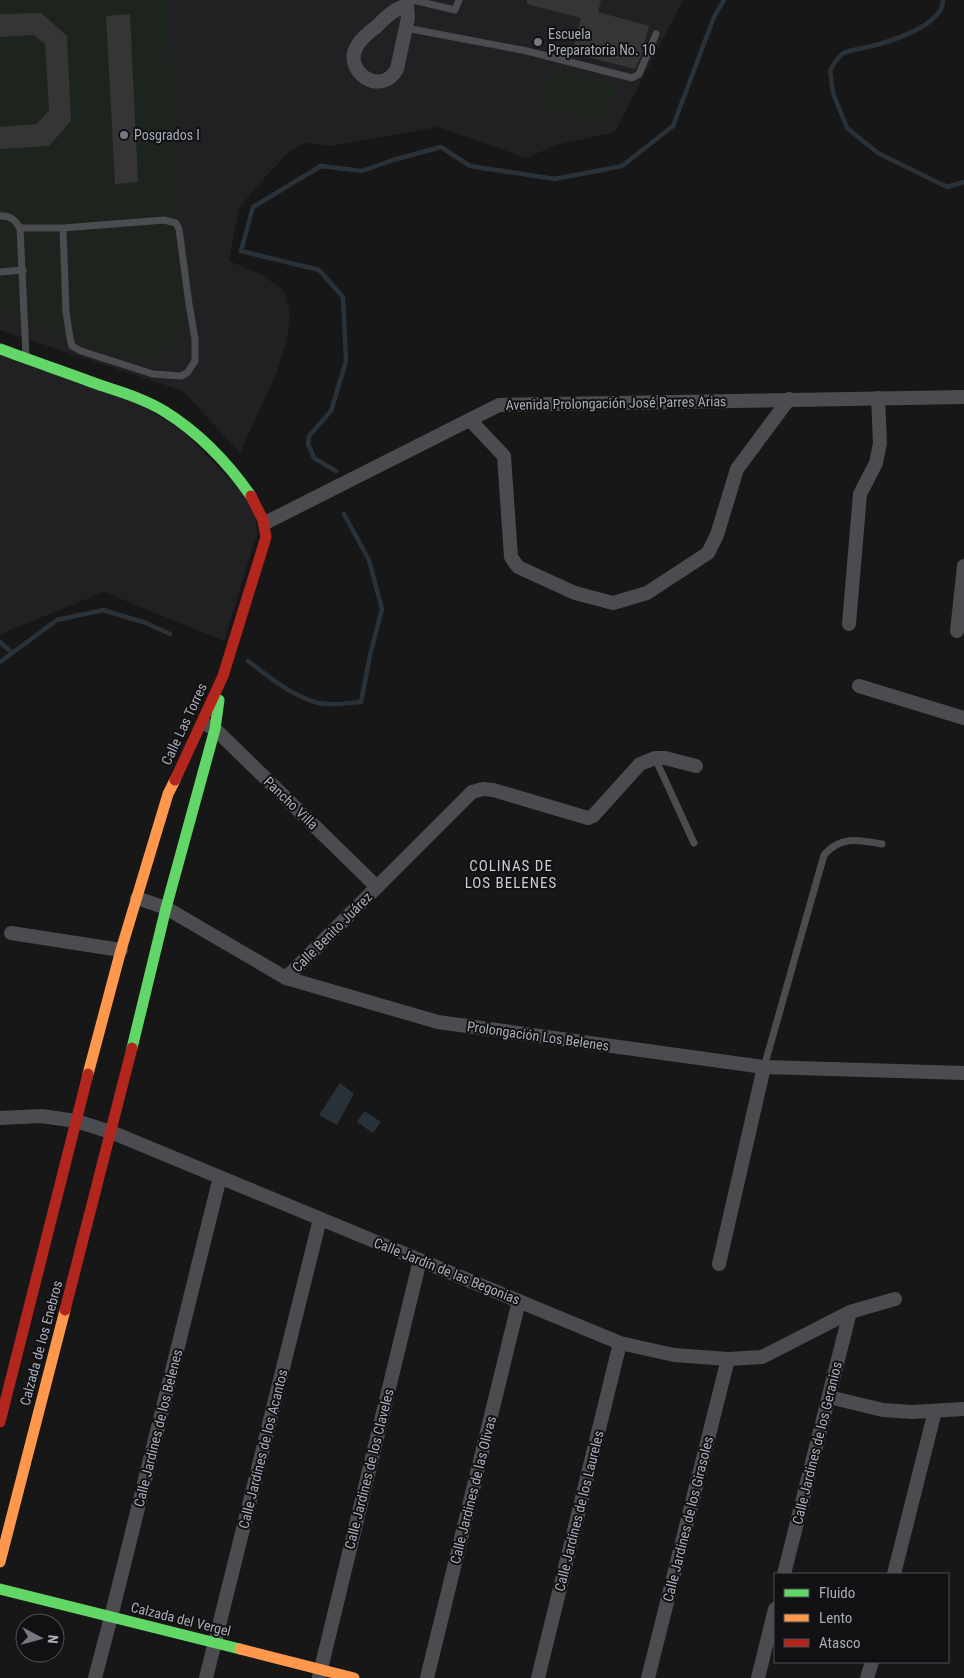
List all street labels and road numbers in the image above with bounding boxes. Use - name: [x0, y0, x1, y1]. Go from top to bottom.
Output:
- street label: Avenida Prolongación José Parres Arias: [505, 393, 727, 413]
- street label: Calle Las Torres: [158, 681, 210, 767]
- street label: Pancho Villa: [261, 773, 321, 833]
- street label: Calle Benito Juárez: [289, 889, 375, 975]
- street label: Prolongación Los Belenes: [466, 1018, 610, 1054]
- street label: Calle Jardín de las Begonias: [372, 1234, 522, 1308]
- street label: Calzada de los Enebros: [17, 1279, 65, 1407]
- street label: Calle Jardines de los Belenes: [131, 1348, 185, 1508]
- street label: Calle Jardines de los Geranios: [789, 1360, 845, 1526]
- street label: Calle Jardines de los Acantos: [235, 1368, 291, 1530]
- street label: Calle Jardines de los Claveles: [341, 1387, 397, 1551]
- street label: Calle Jardines de las Olivas: [447, 1415, 499, 1565]
- street label: Calle Jardines de los Laureles: [551, 1429, 607, 1593]
- street label: Calle Jardines de los Girasoles: [660, 1435, 716, 1603]
- street label: Calzada del Vergel: [129, 1599, 233, 1639]

